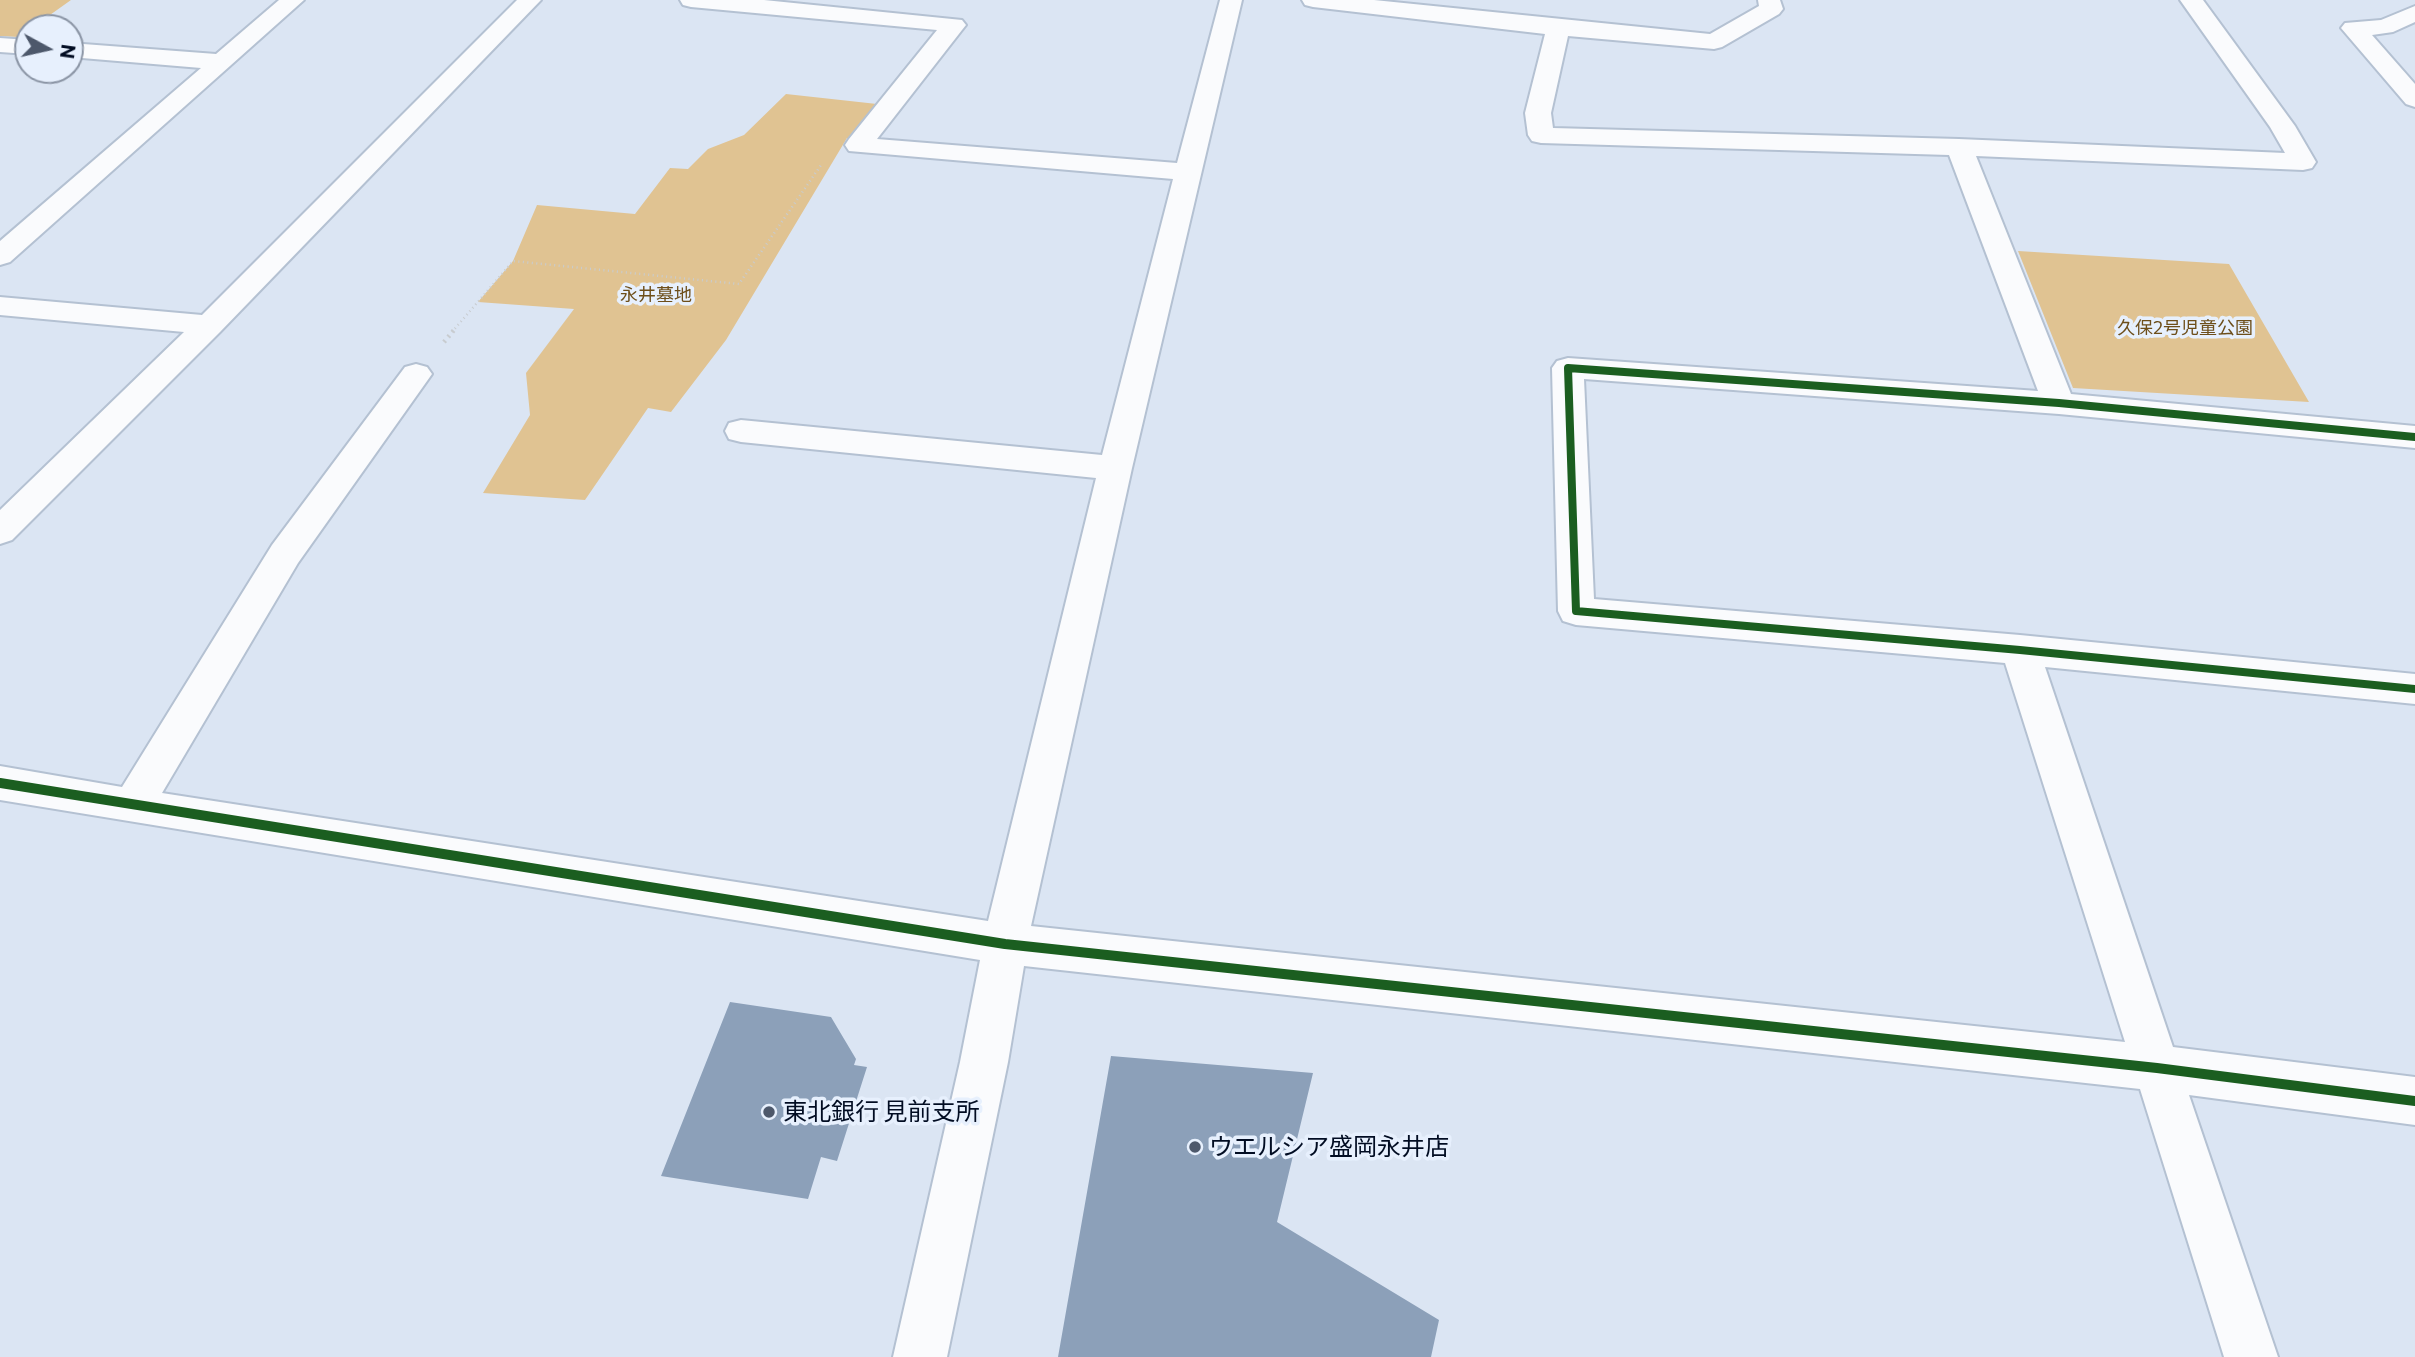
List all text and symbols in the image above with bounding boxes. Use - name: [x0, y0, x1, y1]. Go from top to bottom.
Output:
- north arrow: [14, 14, 84, 84]
- text: N: [56, 43, 81, 60]
- park label: 永井墓地: [620, 284, 692, 306]
- park label: 久保2号児童公園: [2117, 317, 2253, 339]
- place label: 東北銀行 見前支所: [783, 1098, 980, 1126]
- marker: 東北銀行 見前支所: [761, 1104, 777, 1120]
- place label: ウエルシア盛岡永井店: [1209, 1133, 1449, 1161]
- marker: ウエルシア盛岡永井店: [1187, 1139, 1203, 1155]

